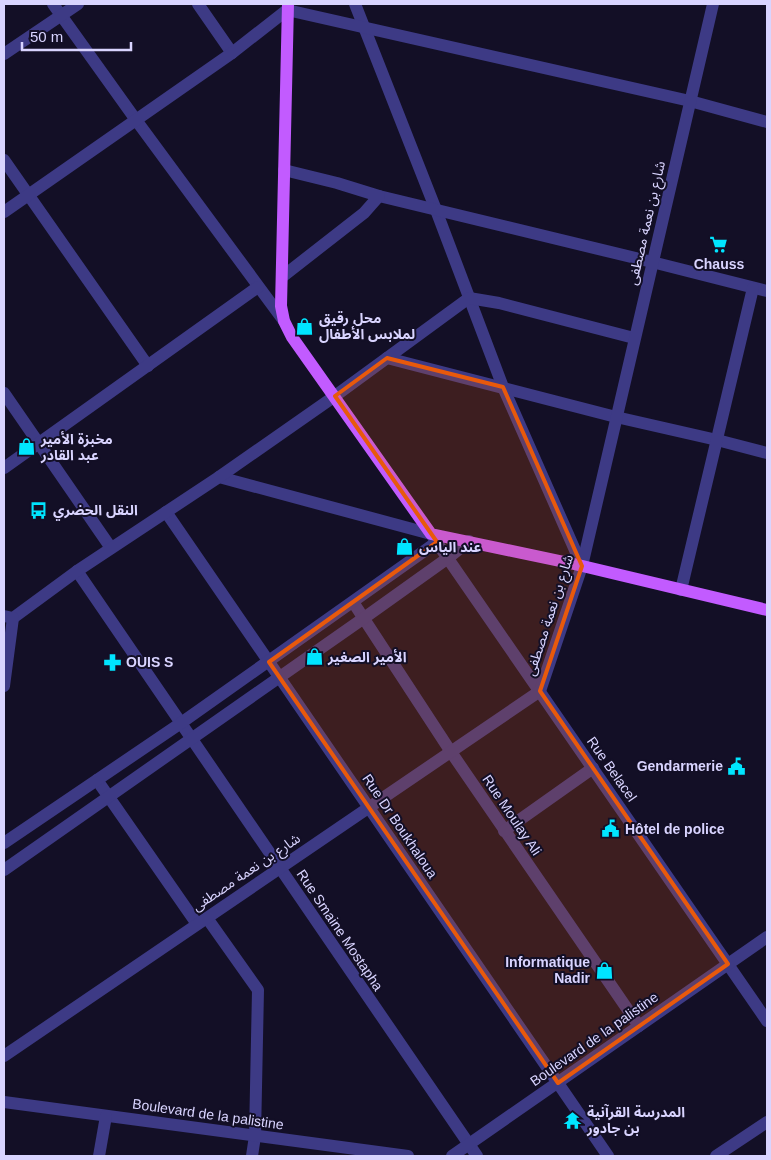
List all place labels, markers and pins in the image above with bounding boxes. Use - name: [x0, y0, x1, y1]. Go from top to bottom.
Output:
- supermarket icon: Chauss: [709, 234, 729, 254]
- place label: Chauss: [694, 256, 744, 272]
- place label: محل رقيق لملابس الأطفال: [319, 310, 415, 343]
- shop icon: محل رقيق لملابس الأطفال: [295, 316, 315, 336]
- place label: مخبزة الأمير عبد القادر: [40, 431, 113, 464]
- shop icon: مخبزة الأمير عبد القادر: [17, 437, 37, 457]
- bus stop icon: النقل الحضري: [29, 500, 49, 520]
- place label: النقل الحضري: [53, 502, 138, 521]
- shop icon: عند الياس: [395, 537, 415, 557]
- place label: عند الياس: [419, 539, 482, 555]
- shop icon: الأمير الصغير: [304, 647, 324, 667]
- place label: الأمير الصغير: [327, 649, 407, 666]
- pharmacy icon: OUIS S: [102, 652, 122, 672]
- place label: OUIS S: [126, 654, 173, 670]
- public building icon: Gendarmerie: [727, 756, 747, 776]
- place label: Gendarmerie: [637, 758, 723, 774]
- public building icon: Hôtel de police: [601, 819, 621, 839]
- place label: Hôtel de police: [625, 821, 725, 837]
- place label: Informatique Nadir: [505, 954, 591, 986]
- shop icon: Informatique Nadir: [594, 960, 614, 980]
- place label: المدرسة القرآنية بن جادور: [586, 1104, 685, 1137]
- temple icon: المدرسة القرآنية بن جادور: [563, 1110, 583, 1130]

